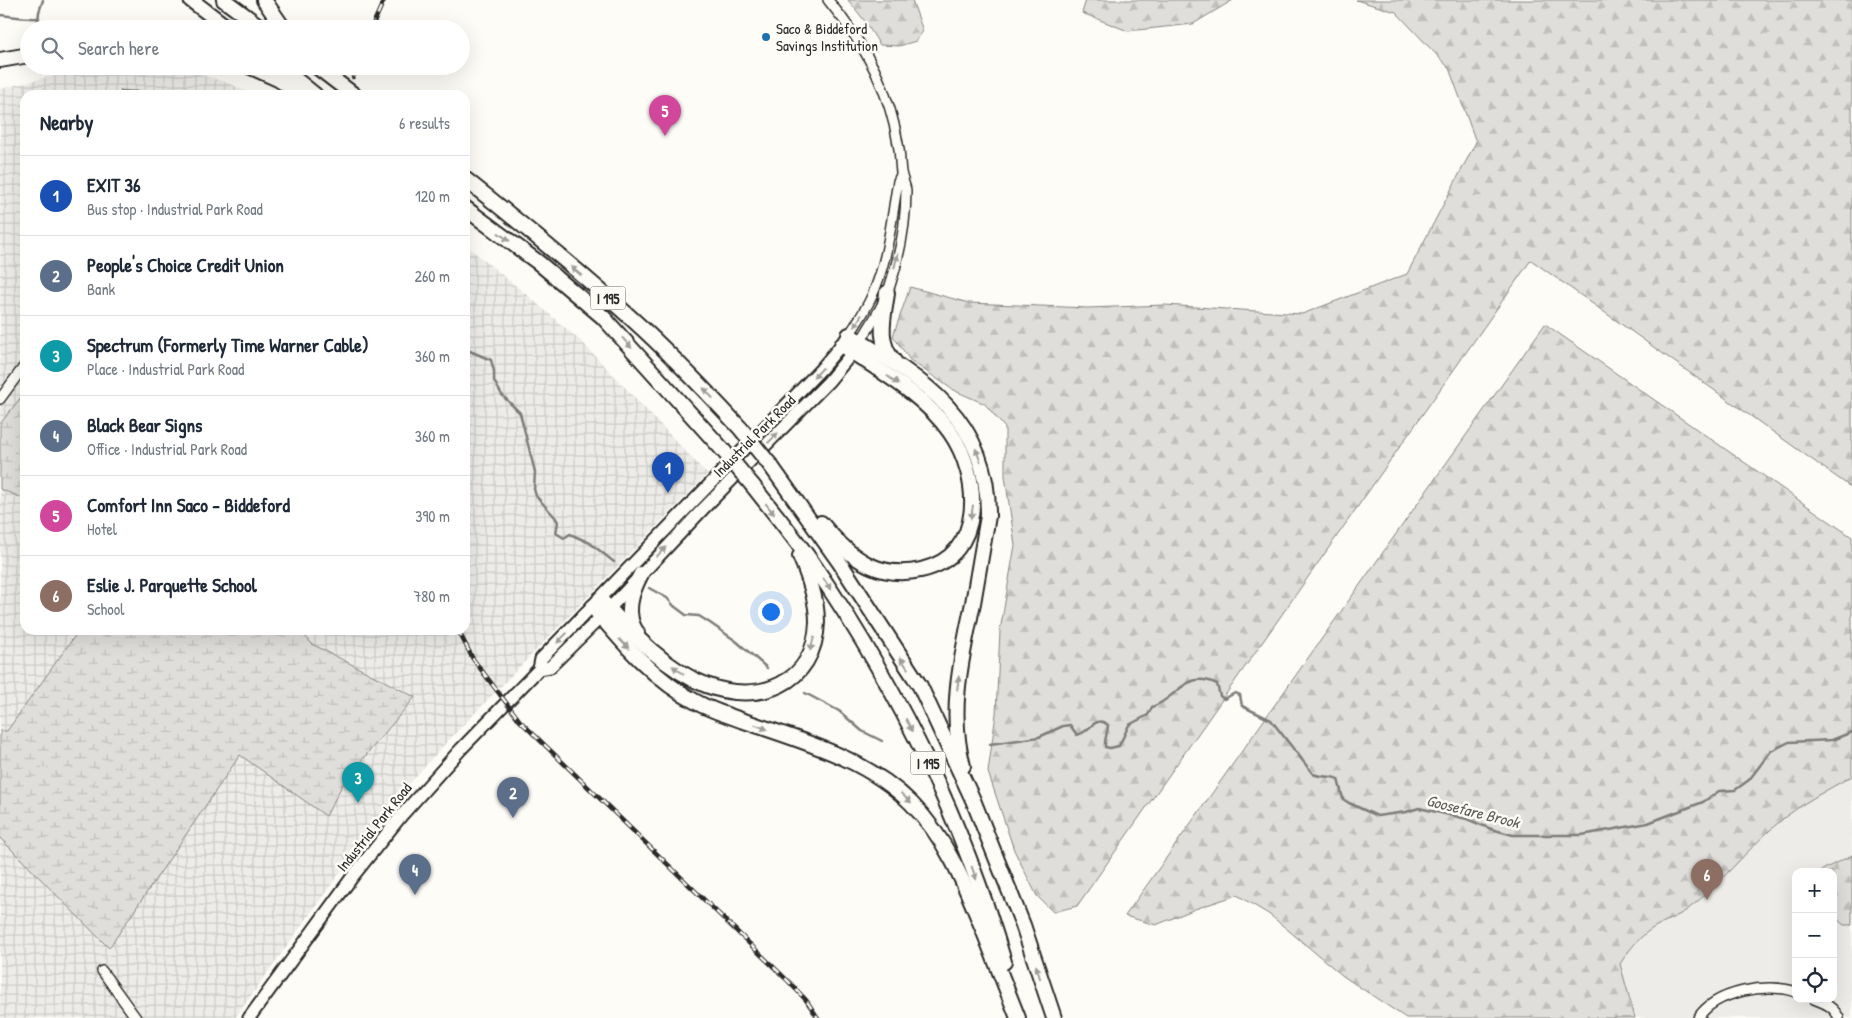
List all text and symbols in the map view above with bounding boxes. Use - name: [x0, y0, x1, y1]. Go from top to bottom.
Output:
- place label: Saco & Biddeford Savings Institution: [776, 18, 878, 56]
- search box: [20, 20, 470, 75]
- marker: Saco & Biddeford Savings Institution: [760, 31, 772, 43]
- icon: search: [38, 34, 66, 62]
- text: Search here: [78, 35, 159, 61]
- pin: 5: [649, 95, 681, 136]
- text: Nearby: [40, 108, 93, 137]
- text: 6 results: [399, 112, 450, 134]
- text: EXIT 36: [87, 172, 141, 198]
- text: 1: [53, 185, 59, 207]
- text: 120 m: [415, 185, 450, 207]
- text: Bus stop · Industrial Park Road: [87, 198, 263, 220]
- one-way arrow: [497, 232, 511, 242]
- text: People's Choice Credit Union: [87, 252, 284, 278]
- one-way arrow: [892, 254, 900, 269]
- text: 2: [52, 265, 60, 287]
- text: 260 m: [414, 265, 450, 287]
- one-way arrow: [570, 266, 582, 277]
- text: Bank: [87, 278, 115, 300]
- road number: I 195: [590, 286, 626, 310]
- one-way arrow: [854, 314, 863, 327]
- text: Spectrum (Formerly Time Warner Cable): [87, 332, 369, 358]
- one-way arrow: [622, 336, 633, 349]
- text: 3: [52, 345, 60, 367]
- text: 360 m: [415, 345, 450, 367]
- text: Place · Industrial Park Road: [87, 358, 244, 380]
- one-way arrow: [812, 366, 824, 378]
- one-way arrow: [886, 375, 900, 385]
- one-way arrow: [702, 388, 714, 400]
- street label: Industrial Park Road: [708, 390, 800, 482]
- text: Black Bear Signs: [87, 412, 202, 438]
- text: 4: [53, 425, 59, 447]
- text: 360 m: [415, 425, 450, 447]
- one-way arrow: [767, 432, 779, 444]
- text: Office · Industrial Park Road: [87, 438, 247, 460]
- one-way arrow: [974, 447, 982, 462]
- pin: 1: [652, 452, 684, 493]
- text: Comfort Inn Saco - Biddeford: [87, 492, 290, 518]
- one-way arrow: [765, 502, 776, 515]
- one-way arrow: [967, 504, 975, 520]
- text: 5: [53, 505, 59, 527]
- text: 390 m: [415, 505, 450, 527]
- text: Hotel: [87, 518, 117, 540]
- one-way arrow: [655, 546, 667, 558]
- text: Eslie J. Parquette School: [87, 572, 257, 598]
- one-way arrow: [822, 578, 831, 591]
- text: 6: [53, 585, 59, 607]
- text: 780 m: [413, 585, 450, 607]
- text: School: [87, 598, 124, 620]
- your location: [758, 599, 784, 625]
- one-way arrow: [556, 631, 568, 643]
- one-way arrow: [808, 636, 816, 651]
- one-way arrow: [618, 637, 630, 649]
- one-way arrow: [899, 656, 909, 670]
- one-way arrow: [671, 665, 685, 675]
- one-way arrow: [954, 675, 962, 691]
- one-way arrow: [905, 717, 913, 732]
- one-way arrow: [754, 723, 769, 731]
- road number: I 195: [910, 751, 946, 774]
- pin: 3: [342, 762, 374, 803]
- pin: 2: [497, 777, 529, 818]
- street label: Industrial Park Road: [332, 778, 416, 876]
- water label: Goosefare Brook: [1424, 789, 1523, 834]
- one-way arrow: [899, 792, 911, 804]
- pin: 4: [399, 854, 431, 895]
- pin: 6: [1691, 859, 1723, 900]
- one-way arrow: [971, 866, 978, 881]
- map controls: [1792, 868, 1837, 1003]
- button: +: [1792, 868, 1837, 913]
- button: −: [1792, 913, 1837, 958]
- button: locate: [1792, 958, 1837, 1003]
- one-way arrow: [1034, 964, 1042, 979]

